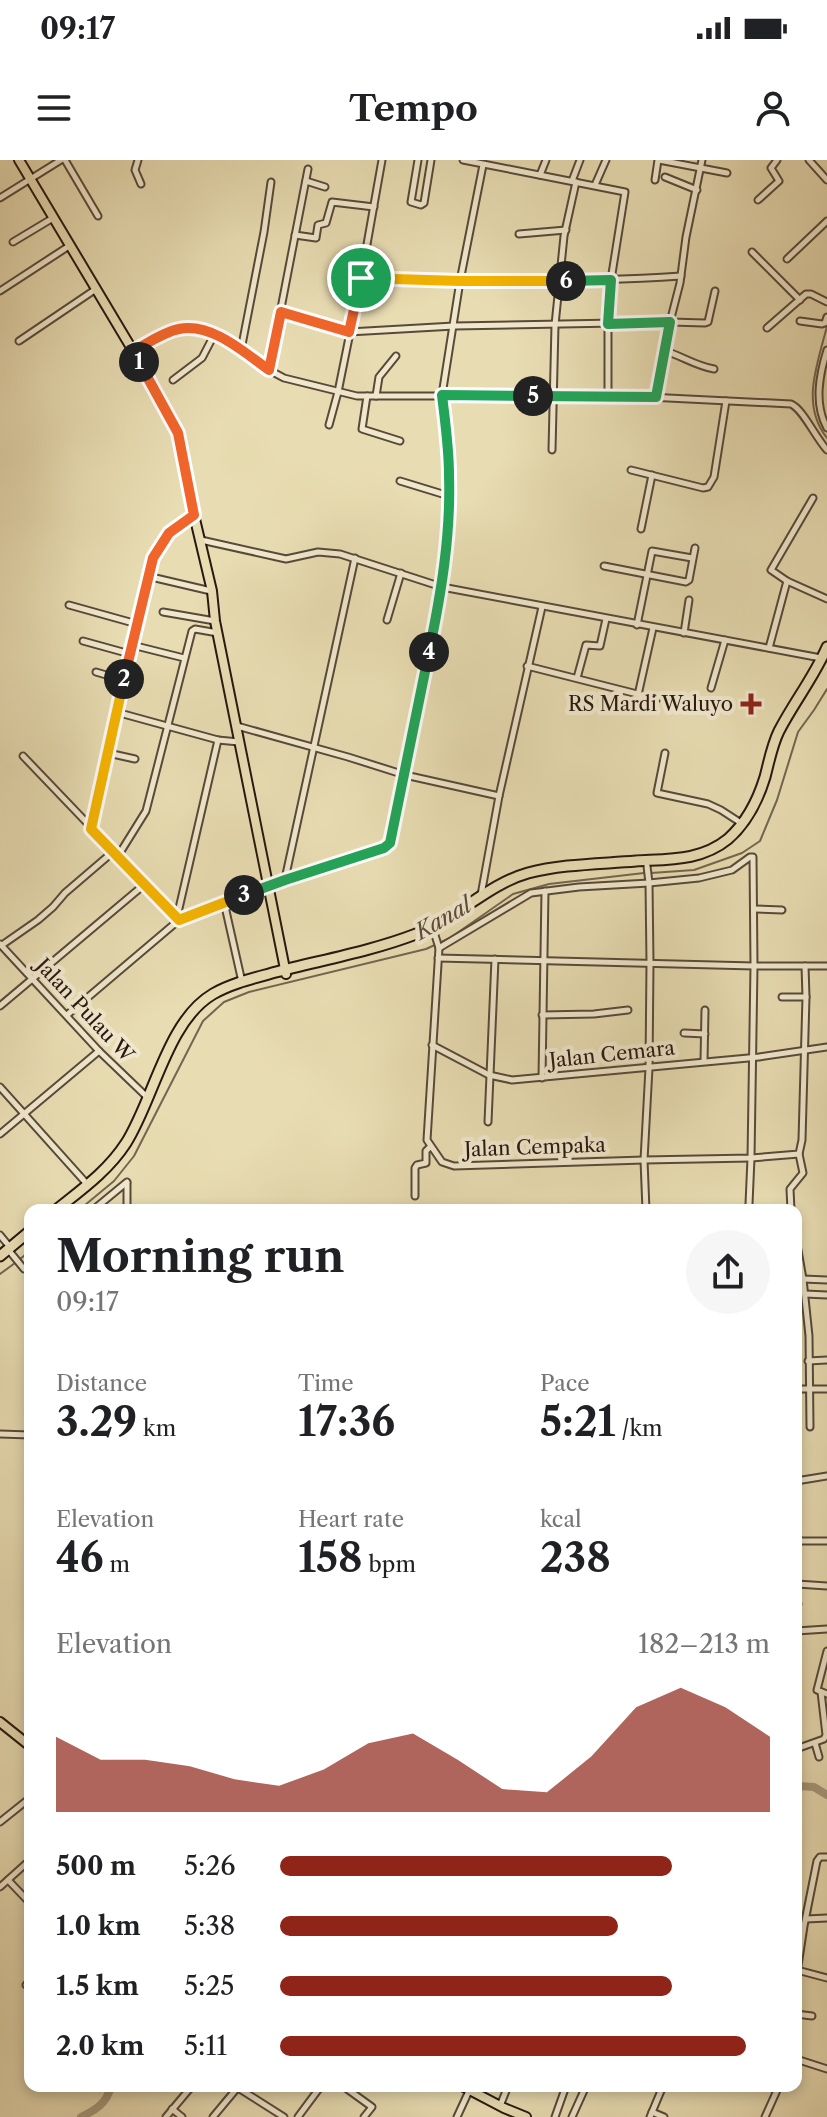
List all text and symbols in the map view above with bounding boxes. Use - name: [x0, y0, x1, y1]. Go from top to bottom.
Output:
- text: 09:17: [40, 10, 115, 47]
- icon: menu: [32, 86, 76, 130]
- text: Tempo: [349, 86, 478, 130]
- icon: person: [751, 86, 795, 130]
- pin: [327, 244, 395, 312]
- icon: arrive: [339, 256, 383, 300]
- pin: 6: [546, 261, 586, 301]
- text: 6: [559, 267, 573, 294]
- pin: 1: [119, 342, 159, 382]
- text: 1: [134, 348, 144, 375]
- pin: 5: [513, 376, 553, 416]
- text: 5: [527, 382, 539, 409]
- pin: 4: [409, 632, 449, 672]
- text: 4: [422, 638, 436, 665]
- pin: 2: [104, 659, 144, 699]
- text: 2: [118, 665, 131, 692]
- place label: RS Mardi Waluyo: [568, 692, 733, 716]
- marker: RS Mardi Waluyo: [740, 693, 762, 715]
- pin: 3: [224, 875, 264, 915]
- text: 3: [238, 881, 250, 908]
- water label: Kanal: [408, 890, 479, 946]
- street label: Jalan Pulau W: [29, 951, 140, 1067]
- street label: Jalan Cemara: [545, 1035, 677, 1073]
- street label: Jalan Cempaka: [461, 1133, 607, 1162]
- text: Morning run: [56, 1229, 345, 1283]
- button: share: [686, 1230, 770, 1314]
- text: 09:17: [56, 1286, 119, 1318]
- text: Distance: [56, 1370, 147, 1397]
- text: Time: [298, 1370, 354, 1397]
- text: Pace: [540, 1370, 590, 1397]
- text: 3.29: [56, 1397, 137, 1446]
- text: 17:36: [298, 1397, 395, 1446]
- text: 5:21: [540, 1397, 616, 1446]
- text: km: [137, 1415, 176, 1442]
- text: /km: [616, 1415, 663, 1442]
- text: Elevation: [56, 1506, 154, 1533]
- text: Heart rate: [298, 1506, 404, 1533]
- text: kcal: [540, 1506, 582, 1533]
- text: 46: [56, 1533, 104, 1582]
- text: 158: [298, 1533, 363, 1582]
- text: 238: [540, 1533, 611, 1582]
- text: m: [104, 1551, 130, 1578]
- text: bpm: [363, 1551, 416, 1578]
- text: Elevation: [56, 1628, 172, 1660]
- text: 182–213 m: [638, 1628, 770, 1660]
- text: 500 m: [56, 1850, 136, 1882]
- text: 5:26: [184, 1850, 236, 1882]
- text: 1.0 km: [56, 1910, 141, 1942]
- text: 5:38: [184, 1910, 235, 1942]
- text: 1.5 km: [56, 1970, 139, 2002]
- text: 5:25: [184, 1970, 234, 2002]
- text: 2.0 km: [56, 2030, 144, 2062]
- text: 5:11: [184, 2030, 227, 2062]

